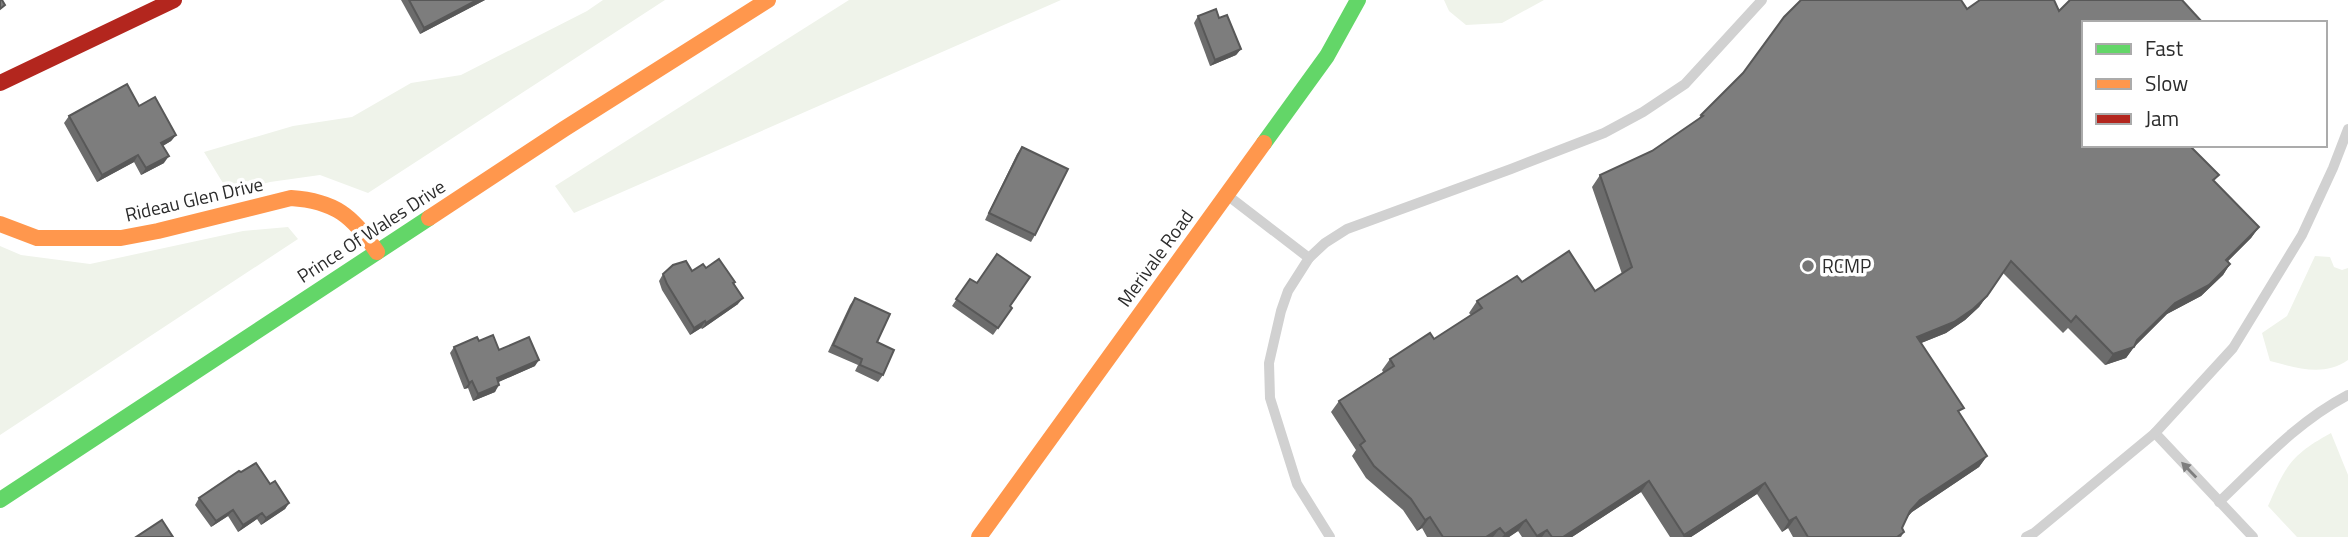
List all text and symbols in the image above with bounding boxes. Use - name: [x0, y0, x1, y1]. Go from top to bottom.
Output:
- legend: [2082, 21, 2327, 147]
- text: Fast: [2145, 32, 2184, 64]
- text: Slow: [2145, 67, 2188, 99]
- text: Jam: [2145, 102, 2179, 134]
- street label: Rideau Glen Drive: [122, 169, 266, 228]
- street label: Prince Of Wales Drive: [291, 172, 451, 290]
- street label: Merivale Road: [1109, 203, 1200, 312]
- place label: RCMP: [1822, 251, 1871, 280]
- marker: RCMP: [1800, 258, 1816, 274]
- one-way arrow: [2181, 461, 2197, 479]

